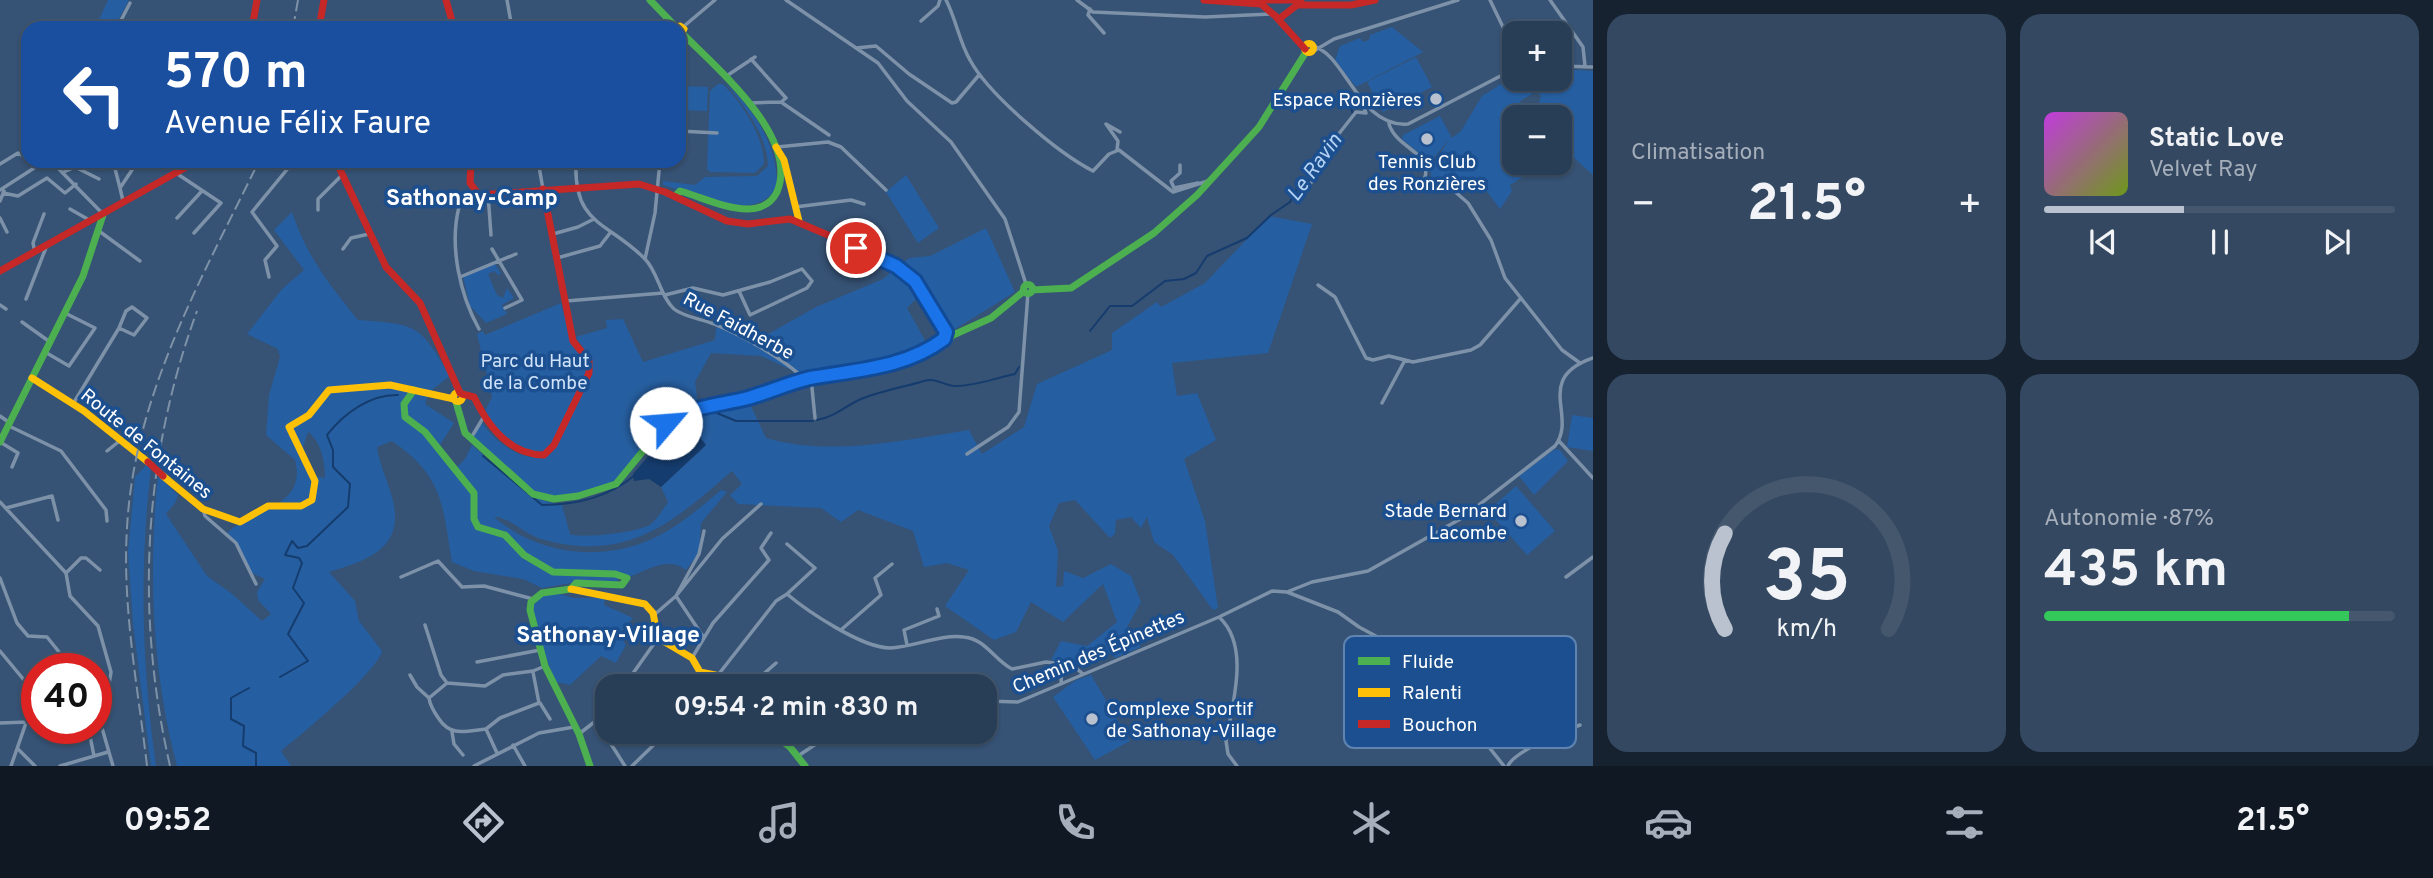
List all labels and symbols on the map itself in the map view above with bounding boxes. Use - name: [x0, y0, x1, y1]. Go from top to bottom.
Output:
- place label: Espace Ronzières: [1273, 89, 1422, 113]
- marker: Espace Ronzières: [1428, 91, 1444, 107]
- water label: Le Ravin: [1282, 128, 1349, 207]
- marker: Tennis Club des Ronzières: [1419, 131, 1435, 147]
- place label: Tennis Club des Ronzières: [1368, 151, 1486, 197]
- district label: Sathonay-Camp: [386, 185, 558, 214]
- pin: [826, 218, 886, 278]
- street label: Rue Faidherbe: [678, 287, 798, 366]
- park label: Parc du Haut de la Combe: [480, 350, 590, 396]
- street label: Route de Fontaines: [75, 384, 216, 505]
- position arrow: [629, 386, 703, 460]
- place label: Stade Bernard Lacombe: [1384, 500, 1507, 546]
- marker: Stade Bernard Lacombe: [1513, 513, 1529, 529]
- street label: Chemin des Épinettes: [1009, 605, 1188, 700]
- district label: Sathonay-Village: [516, 622, 700, 651]
- legend: [1344, 636, 1576, 748]
- text: Fluide: [1402, 651, 1454, 675]
- speed limit sign: 40: [21, 653, 112, 744]
- text: Ralenti: [1402, 682, 1462, 706]
- place label: Complexe Sportif de Sathonay-Village: [1106, 698, 1276, 744]
- marker: Complexe Sportif de Sathonay-Village: [1084, 711, 1100, 727]
- text: Bouchon: [1402, 714, 1478, 738]

